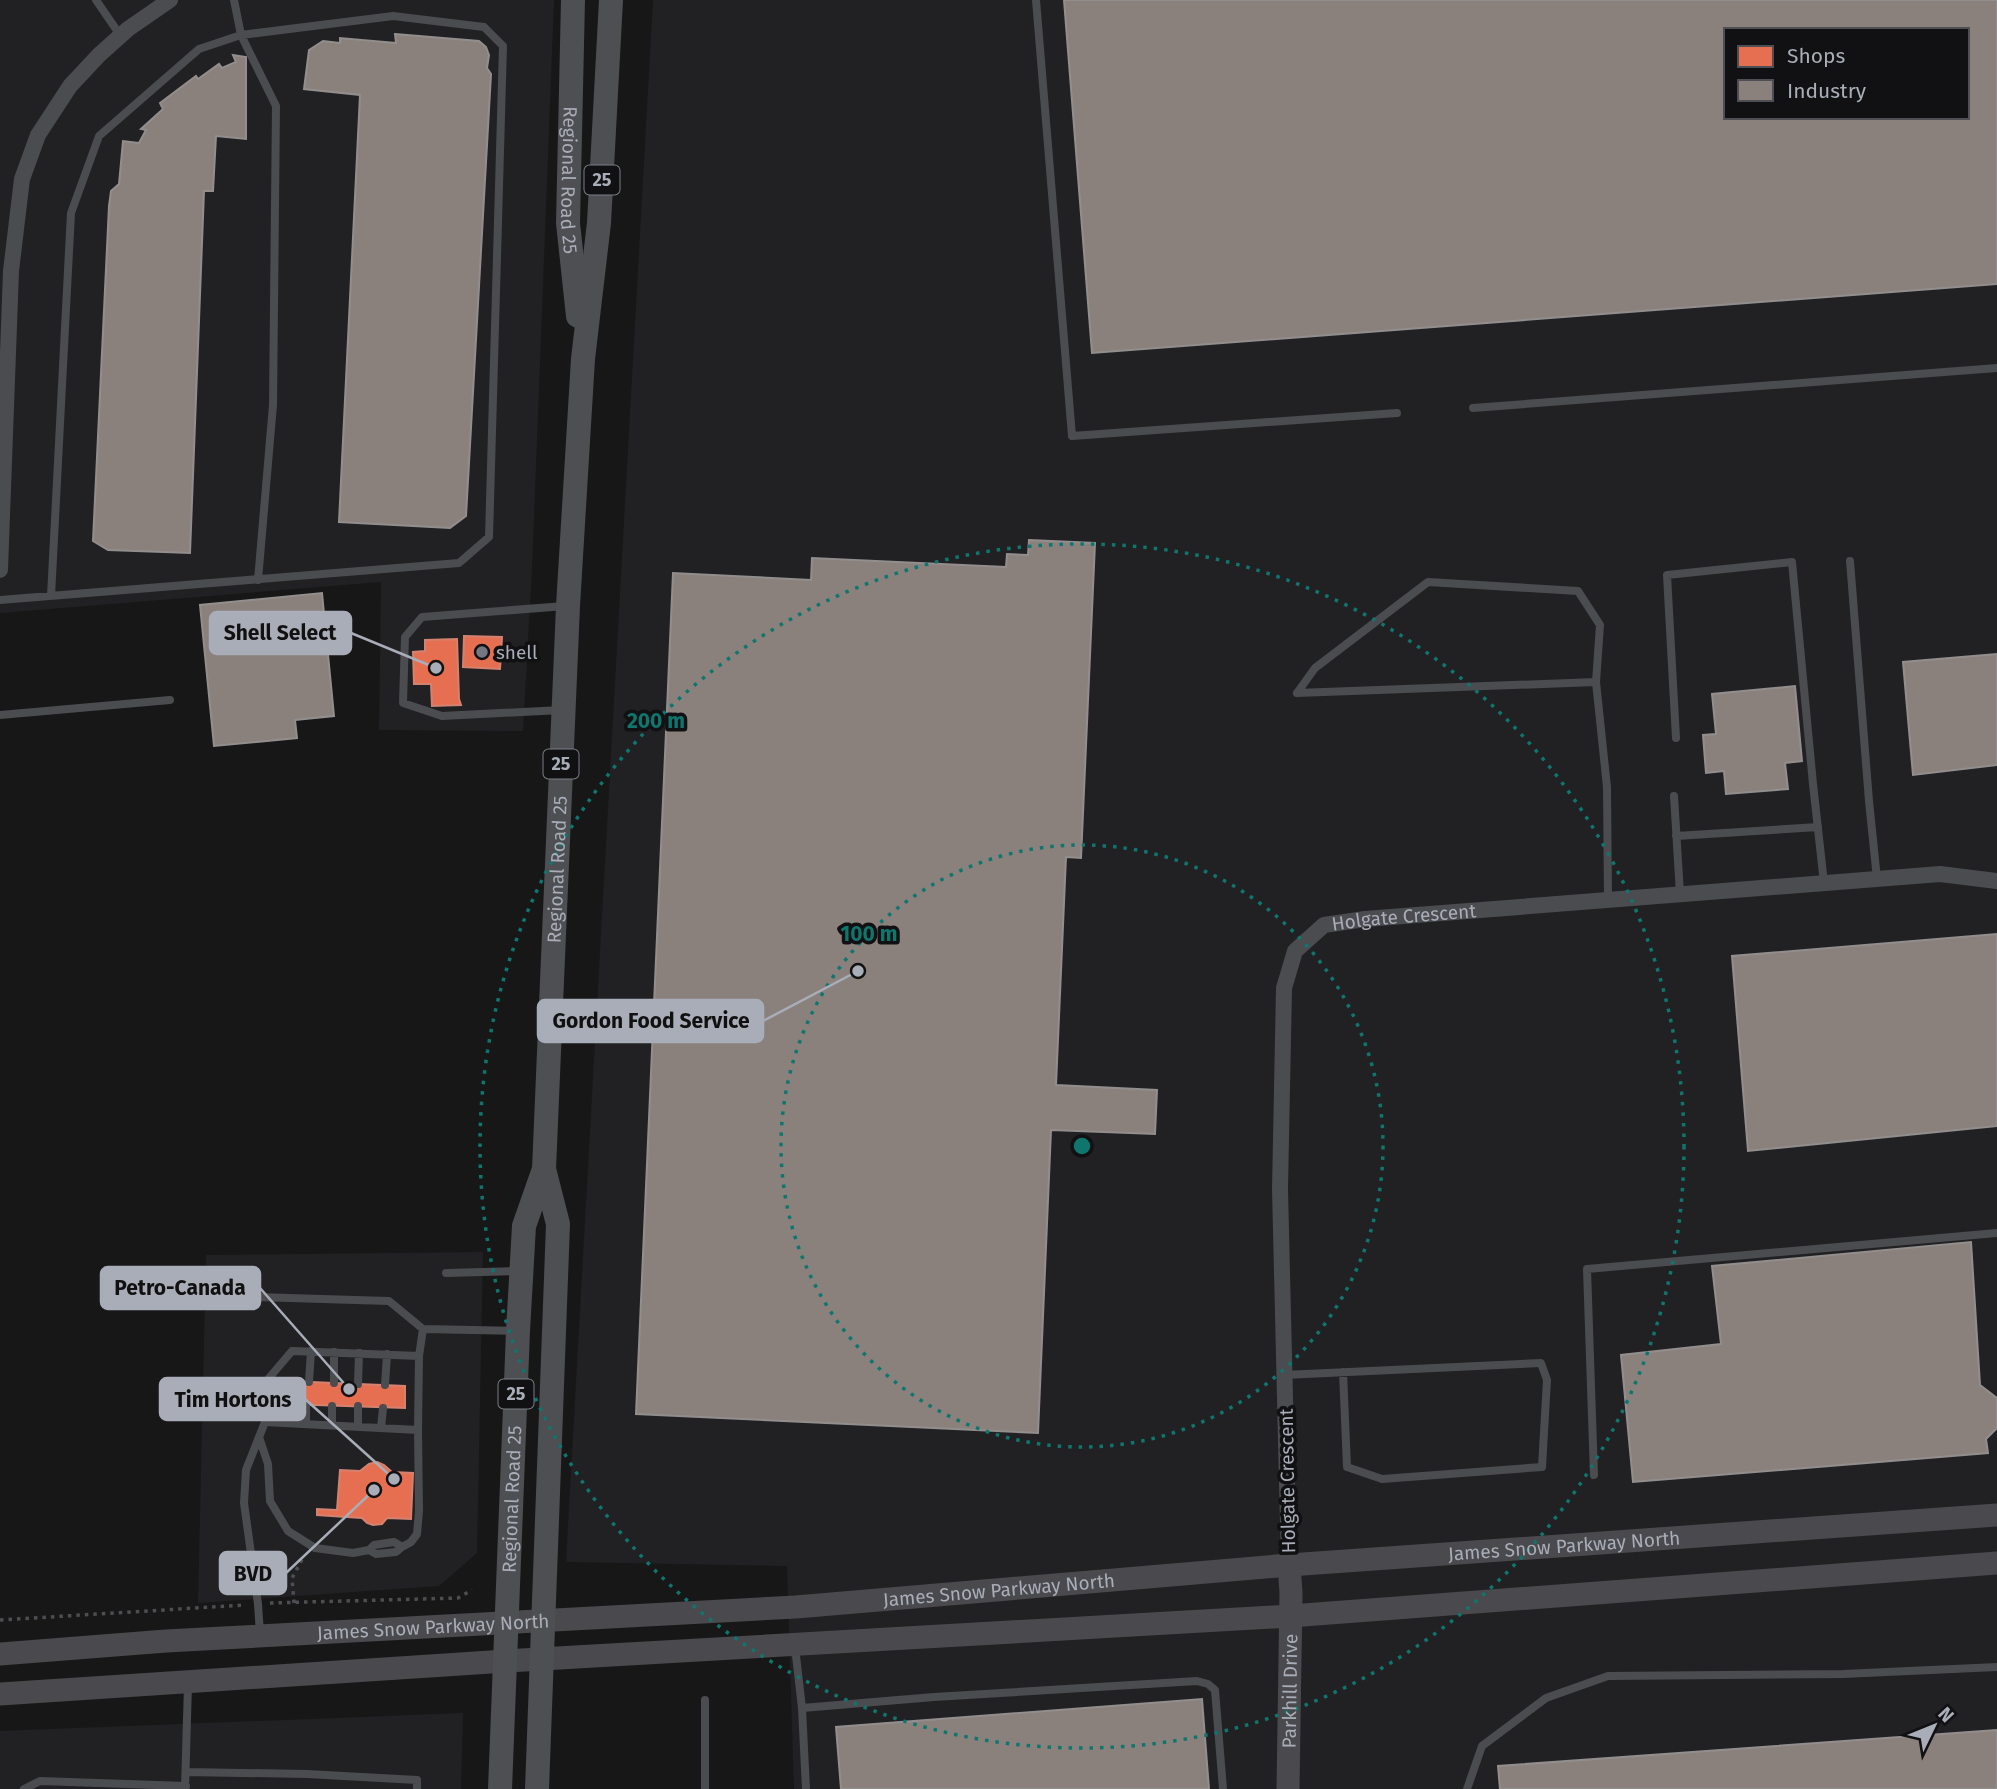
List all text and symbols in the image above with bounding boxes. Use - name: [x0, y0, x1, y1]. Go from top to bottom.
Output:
- legend: [1724, 28, 1969, 119]
- text: Shops: [1787, 43, 1845, 69]
- text: Industry: [1787, 78, 1867, 104]
- street label: Regional Road 25: [556, 106, 582, 255]
- road number: 25: [584, 166, 620, 195]
- callout: Shell Select: [210, 612, 351, 654]
- text: Shell Select: [224, 620, 337, 646]
- place label: shell: [496, 641, 538, 664]
- marker: shell: [474, 644, 490, 660]
- text: 200 m: [627, 708, 685, 734]
- road number: 25: [544, 750, 578, 778]
- street label: Regional Road 25: [543, 795, 572, 944]
- street label: Holgate Crescent: [1330, 899, 1477, 936]
- text: 100 m: [840, 921, 898, 947]
- callout: Gordon Food Service: [538, 1000, 763, 1042]
- text: Gordon Food Service: [552, 1008, 750, 1034]
- centre of rings: [1070, 1134, 1094, 1158]
- callout: Petro-Canada: [101, 1267, 260, 1309]
- text: Petro-Canada: [114, 1275, 246, 1301]
- callout: Tim Hortons: [160, 1378, 305, 1420]
- road number: 25: [498, 1380, 534, 1408]
- text: Tim Hortons: [175, 1387, 291, 1413]
- street label: Holgate Crescent: [1275, 1408, 1300, 1554]
- street label: Regional Road 25: [497, 1425, 526, 1573]
- street label: James Snow Parkway North: [1447, 1526, 1681, 1566]
- callout: BVD: [220, 1552, 286, 1594]
- text: BVD: [234, 1561, 272, 1587]
- street label: James Snow Parkway North: [882, 1569, 1116, 1612]
- street label: James Snow Parkway North: [316, 1609, 550, 1645]
- street label: Parkhill Drive: [1278, 1633, 1302, 1749]
- north arrow: [1899, 1691, 1969, 1761]
- text: N: [1933, 1702, 1959, 1727]

